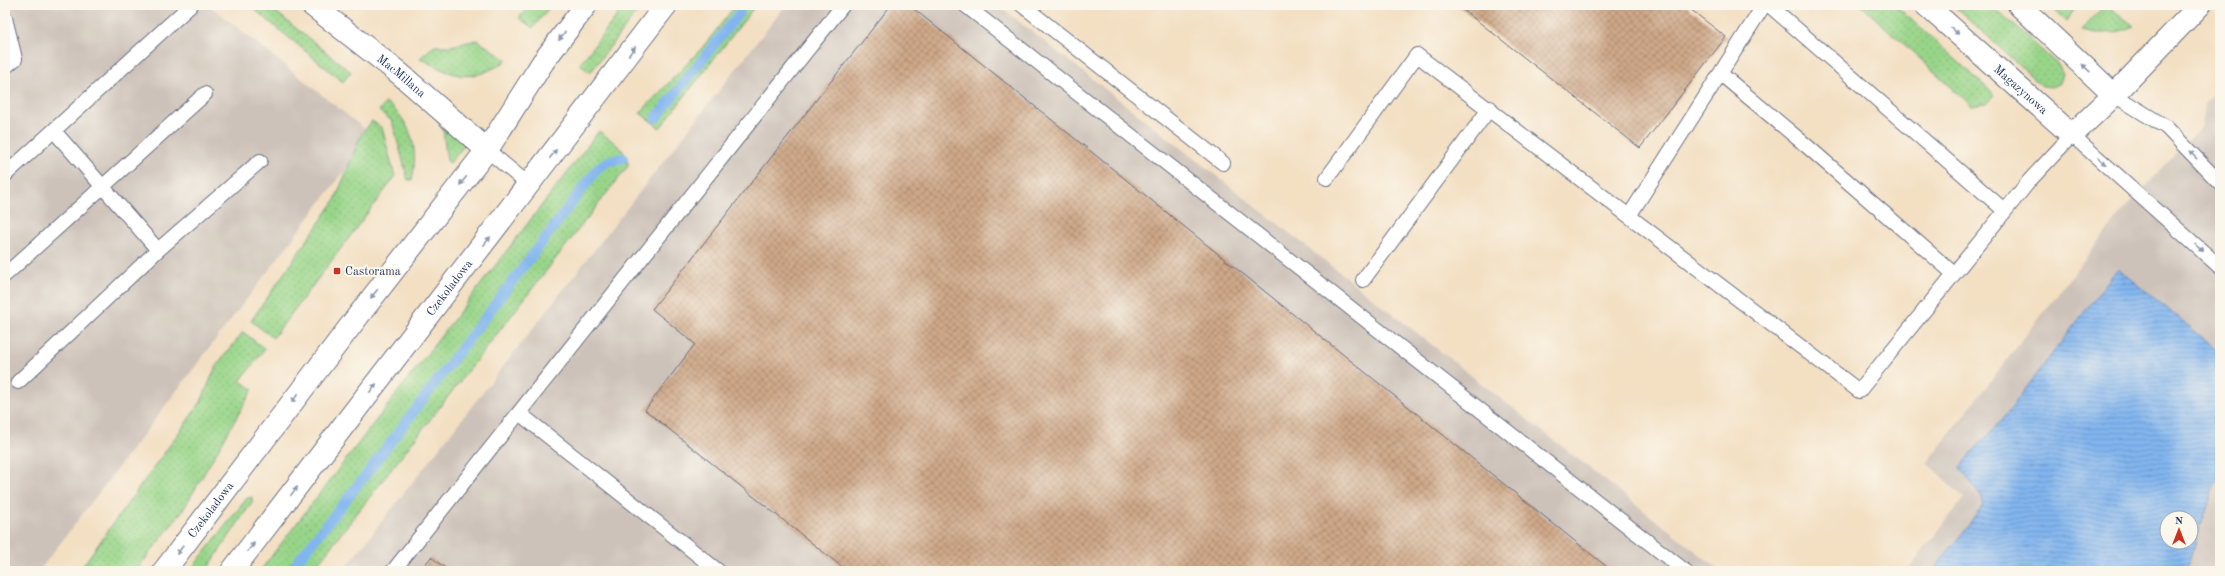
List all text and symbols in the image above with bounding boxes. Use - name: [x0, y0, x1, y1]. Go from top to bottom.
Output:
- one-way arrow: [1950, 26, 1960, 36]
- one-way arrow: [559, 31, 567, 41]
- one-way arrow: [627, 45, 636, 56]
- street label: MacMillana: [374, 53, 427, 100]
- street label: Magazynowa: [1991, 63, 2049, 117]
- one-way arrow: [2081, 63, 2091, 73]
- one-way arrow: [549, 149, 557, 160]
- one-way arrow: [2188, 150, 2198, 160]
- one-way arrow: [2096, 157, 2107, 166]
- one-way arrow: [459, 176, 467, 187]
- one-way arrow: [483, 235, 491, 246]
- one-way arrow: [2193, 243, 2204, 252]
- street label: Czekoladowa: [425, 258, 475, 319]
- marker: Castorama: [332, 266, 342, 276]
- place label: Castorama: [345, 266, 401, 278]
- one-way arrow: [370, 289, 379, 300]
- one-way arrow: [369, 383, 378, 394]
- one-way arrow: [291, 392, 300, 403]
- street label: Czekoladowa: [186, 480, 237, 541]
- one-way arrow: [290, 486, 298, 497]
- north arrow: [2159, 510, 2199, 550]
- text: N: [2175, 516, 2184, 527]
- one-way arrow: [247, 541, 256, 552]
- one-way arrow: [175, 545, 184, 556]

